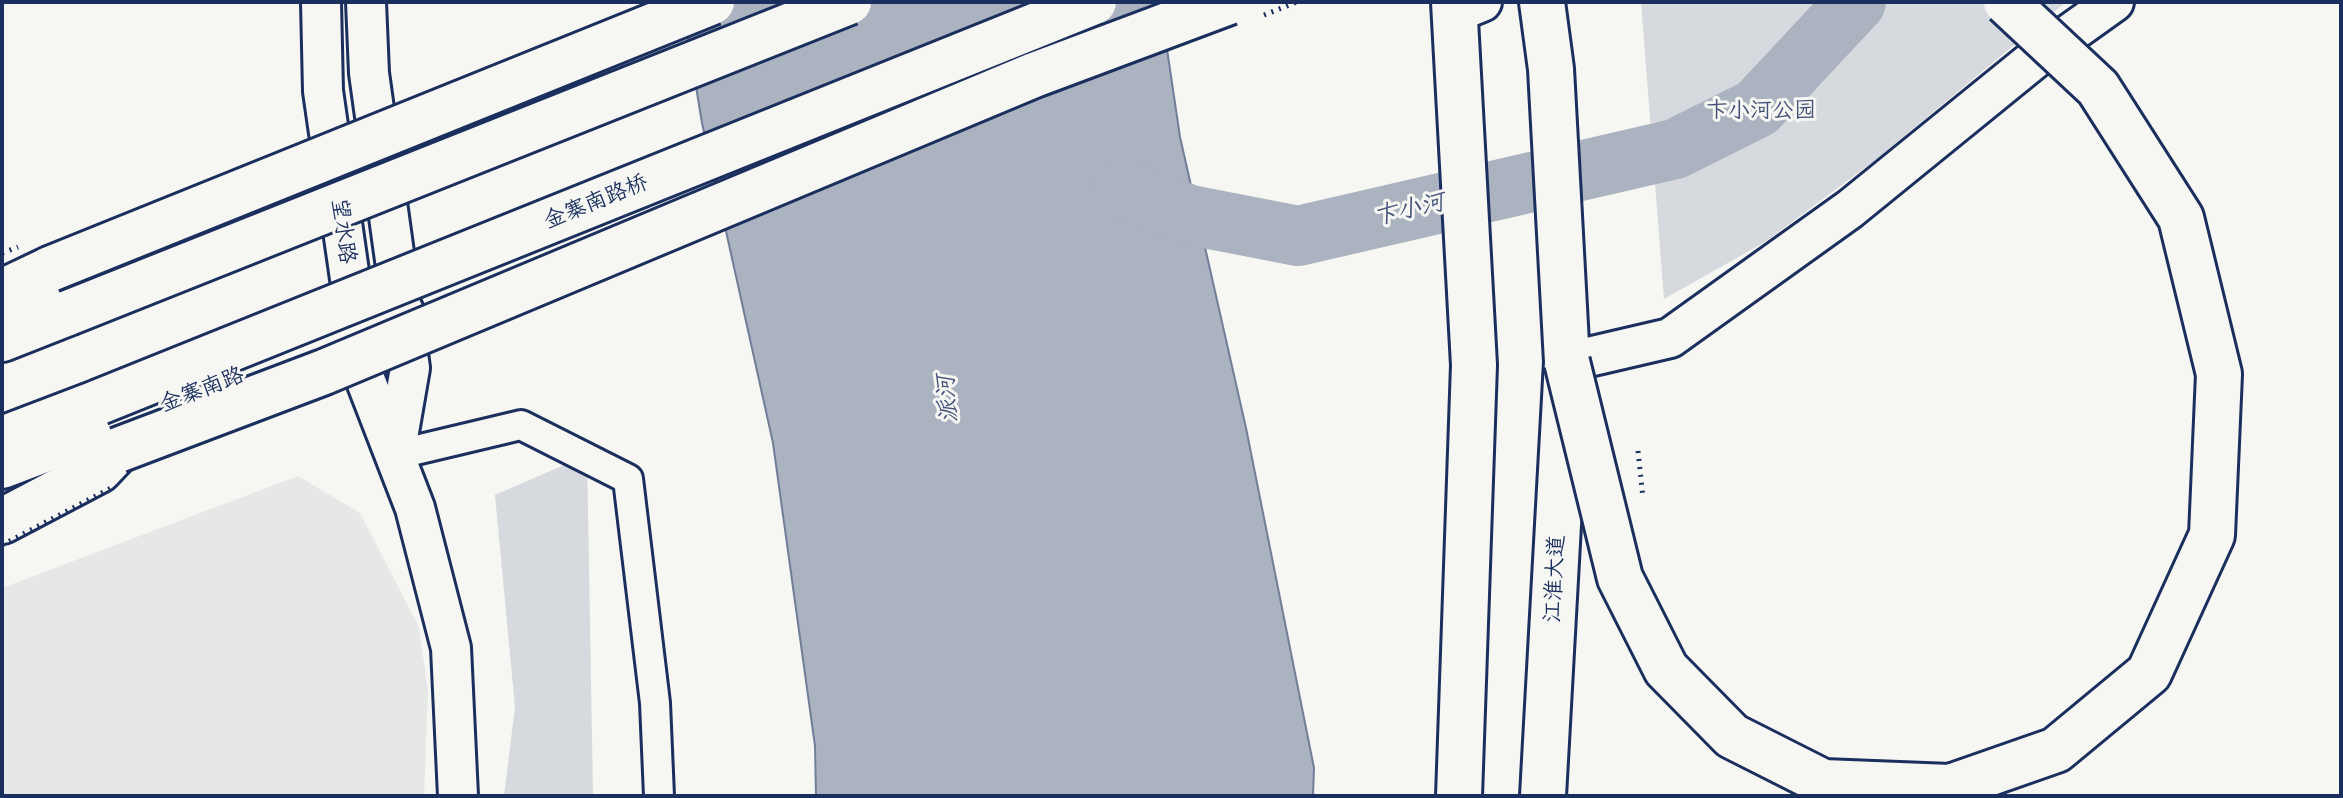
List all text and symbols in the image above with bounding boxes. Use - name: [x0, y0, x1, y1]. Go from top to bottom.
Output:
- park label: 卞小河公园: [1706, 98, 1816, 124]
- street label: 金寨南路桥: [540, 169, 652, 235]
- water label: 卞小河: [1371, 188, 1447, 232]
- street label: 望水路: [325, 196, 361, 266]
- street label: 金寨南路: [156, 362, 248, 418]
- water label: 派河: [932, 374, 964, 424]
- street label: 江淮大道: [1540, 534, 1570, 624]

